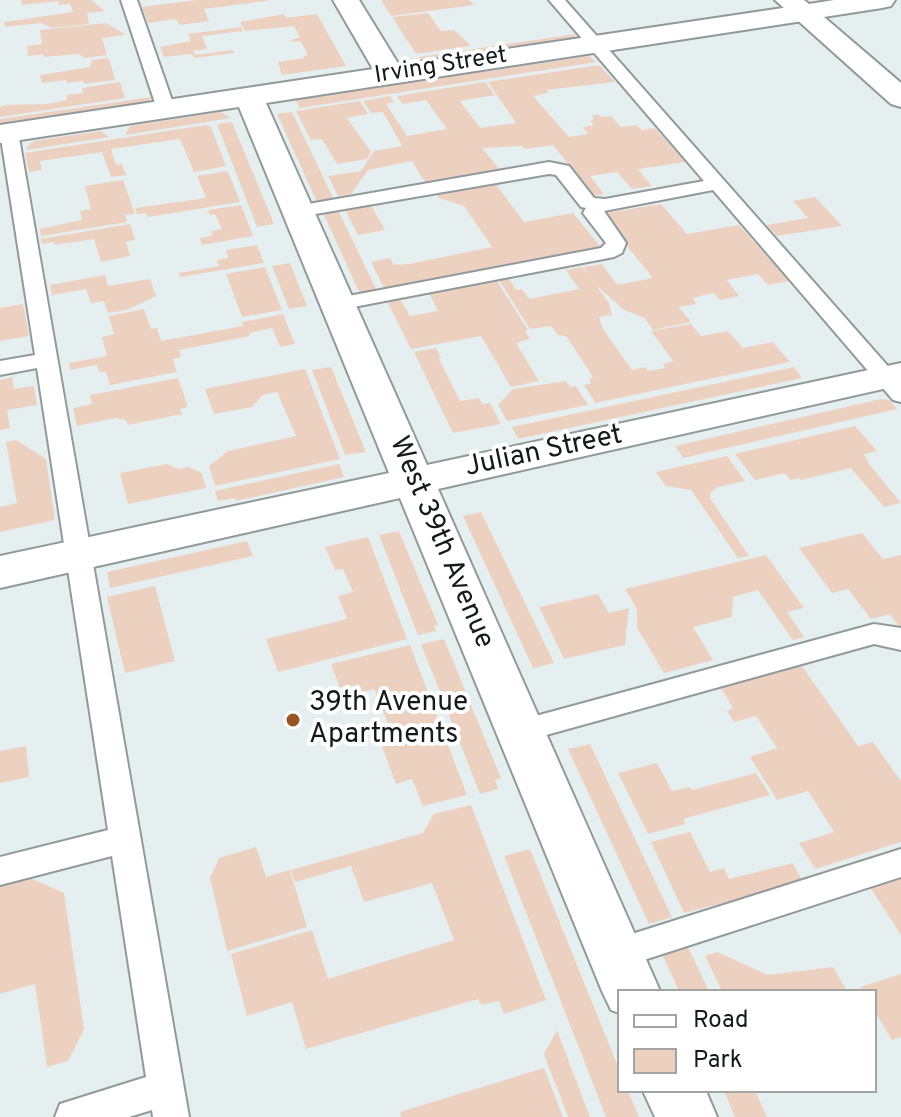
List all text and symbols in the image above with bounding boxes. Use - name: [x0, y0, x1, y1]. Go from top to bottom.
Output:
- street label: Irving Street: [373, 42, 509, 92]
- street label: Julian Street: [462, 420, 626, 486]
- street label: West 39th Avenue: [380, 432, 500, 654]
- place label: 39th Avenue Apartments: [309, 687, 468, 753]
- marker: 39th Avenue Apartments: [284, 711, 302, 729]
- legend: [617, 989, 877, 1093]
- text: Road: [693, 1006, 749, 1036]
- text: Park: [693, 1046, 743, 1076]

